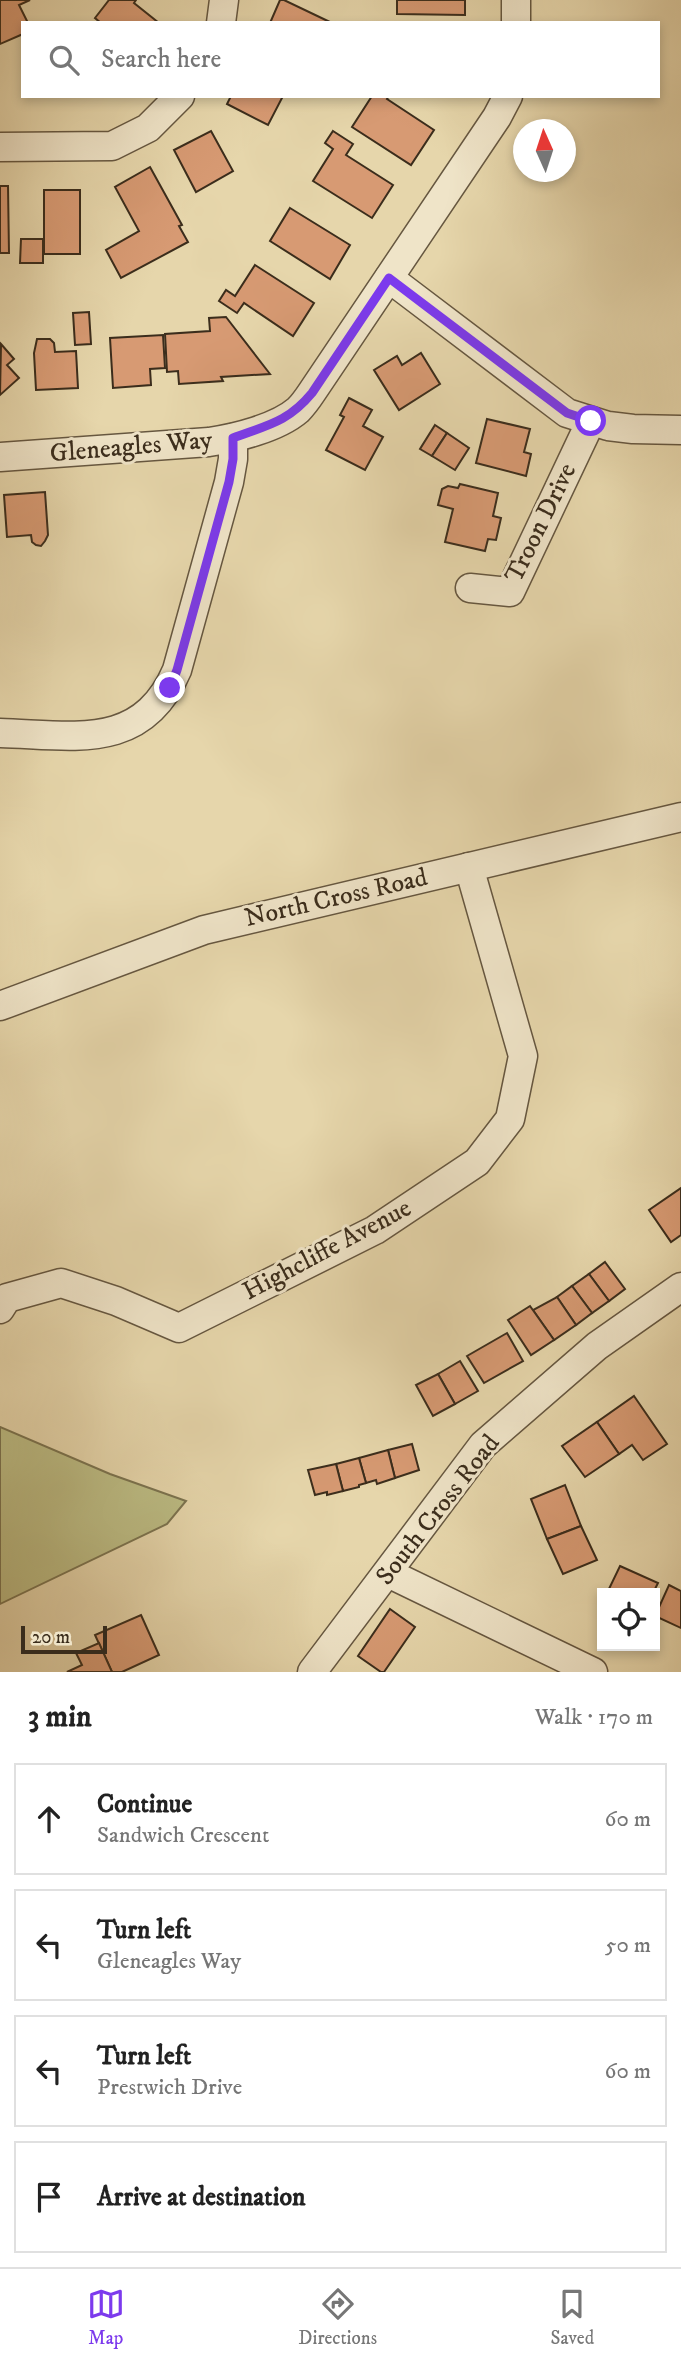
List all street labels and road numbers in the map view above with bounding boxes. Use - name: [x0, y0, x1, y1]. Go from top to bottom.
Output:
- street label: Gleneagles Way: [48, 423, 214, 471]
- street label: Troon Drive: [498, 458, 584, 588]
- street label: North Cross Road: [241, 861, 431, 935]
- street label: Highcliffe Avenue: [237, 1192, 417, 1308]
- street label: South Cross Road: [369, 1428, 507, 1592]

